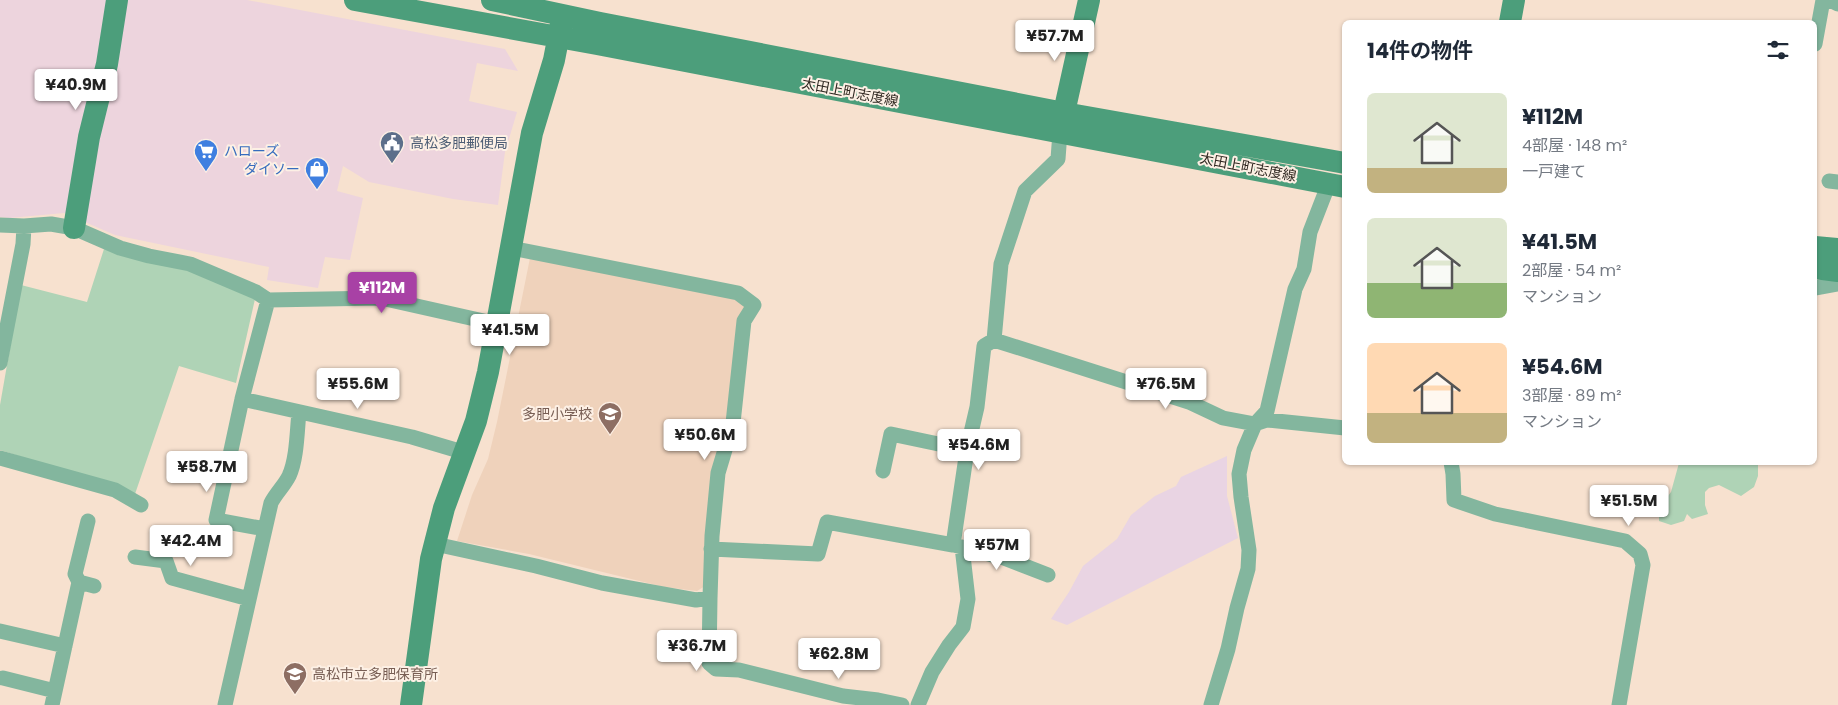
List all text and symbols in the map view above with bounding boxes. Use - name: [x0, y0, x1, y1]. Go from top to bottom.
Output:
- pin: ¥57.7M: [1014, 20, 1096, 62]
- text: ¥57.7M: [1026, 24, 1084, 47]
- text: 14件の物件: [1367, 36, 1473, 65]
- icon: filters: [1764, 36, 1792, 64]
- pin: ¥40.9M: [35, 68, 117, 111]
- text: ¥40.9M: [45, 73, 107, 96]
- street label: 太田上町志度線: [800, 73, 900, 111]
- text: ¥112M: [1522, 102, 1583, 131]
- icon: home: [1407, 113, 1467, 173]
- public building icon: 高松多肥郵便局: [379, 130, 405, 164]
- place label: 高松多肥郵便局: [410, 133, 508, 153]
- text: 4部屋 · 148 m²: [1522, 134, 1627, 157]
- supermarket icon: ハローズ: [193, 138, 219, 172]
- place label: ハローズ: [224, 141, 279, 161]
- street label: 太田上町志度線: [1198, 148, 1298, 186]
- shop icon: ダイソー: [304, 156, 330, 190]
- place label: ダイソー: [244, 159, 300, 179]
- text: 一戸建て: [1522, 160, 1586, 183]
- text: ¥41.5M: [1522, 227, 1597, 256]
- icon: home: [1407, 238, 1467, 298]
- text: 2部屋 · 54 m²: [1522, 259, 1621, 282]
- pin: ¥112M: [347, 272, 417, 314]
- text: ¥112M: [359, 276, 405, 299]
- text: マンション: [1522, 285, 1602, 308]
- pin: ¥41.5M: [469, 314, 551, 356]
- text: ¥41.5M: [481, 318, 539, 341]
- text: ¥54.6M: [1522, 352, 1603, 381]
- icon: home: [1407, 363, 1467, 423]
- pin: ¥55.6M: [317, 368, 399, 410]
- pin: ¥76.5M: [1125, 368, 1207, 410]
- text: ¥55.6M: [328, 372, 388, 395]
- text: ¥76.5M: [1136, 372, 1196, 395]
- text: 3部屋 · 89 m²: [1522, 384, 1622, 407]
- school or university icon: 多肥小学校: [597, 401, 623, 435]
- place label: 多肥小学校: [522, 404, 592, 424]
- text: マンション: [1522, 410, 1602, 433]
- pin: ¥50.6M: [664, 418, 746, 461]
- text: ¥50.6M: [675, 423, 735, 446]
- pin: ¥54.6M: [938, 428, 1020, 471]
- text: ¥54.6M: [948, 433, 1010, 456]
- pin: ¥58.7M: [166, 450, 248, 493]
- text: ¥58.7M: [177, 455, 237, 478]
- pin: ¥51.5M: [1588, 484, 1670, 527]
- text: ¥51.5M: [1601, 489, 1657, 512]
- pin: ¥42.4M: [150, 524, 232, 567]
- pin: ¥57M: [967, 528, 1027, 571]
- text: ¥42.4M: [161, 529, 221, 552]
- text: ¥57M: [975, 533, 1019, 556]
- pin: ¥36.7M: [656, 630, 738, 672]
- text: ¥36.7M: [668, 634, 726, 657]
- pin: ¥62.8M: [798, 638, 880, 680]
- text: ¥62.8M: [809, 642, 869, 665]
- school or university icon: 高松市立多肥保育所: [282, 661, 308, 695]
- place label: 高松市立多肥保育所: [312, 664, 438, 684]

